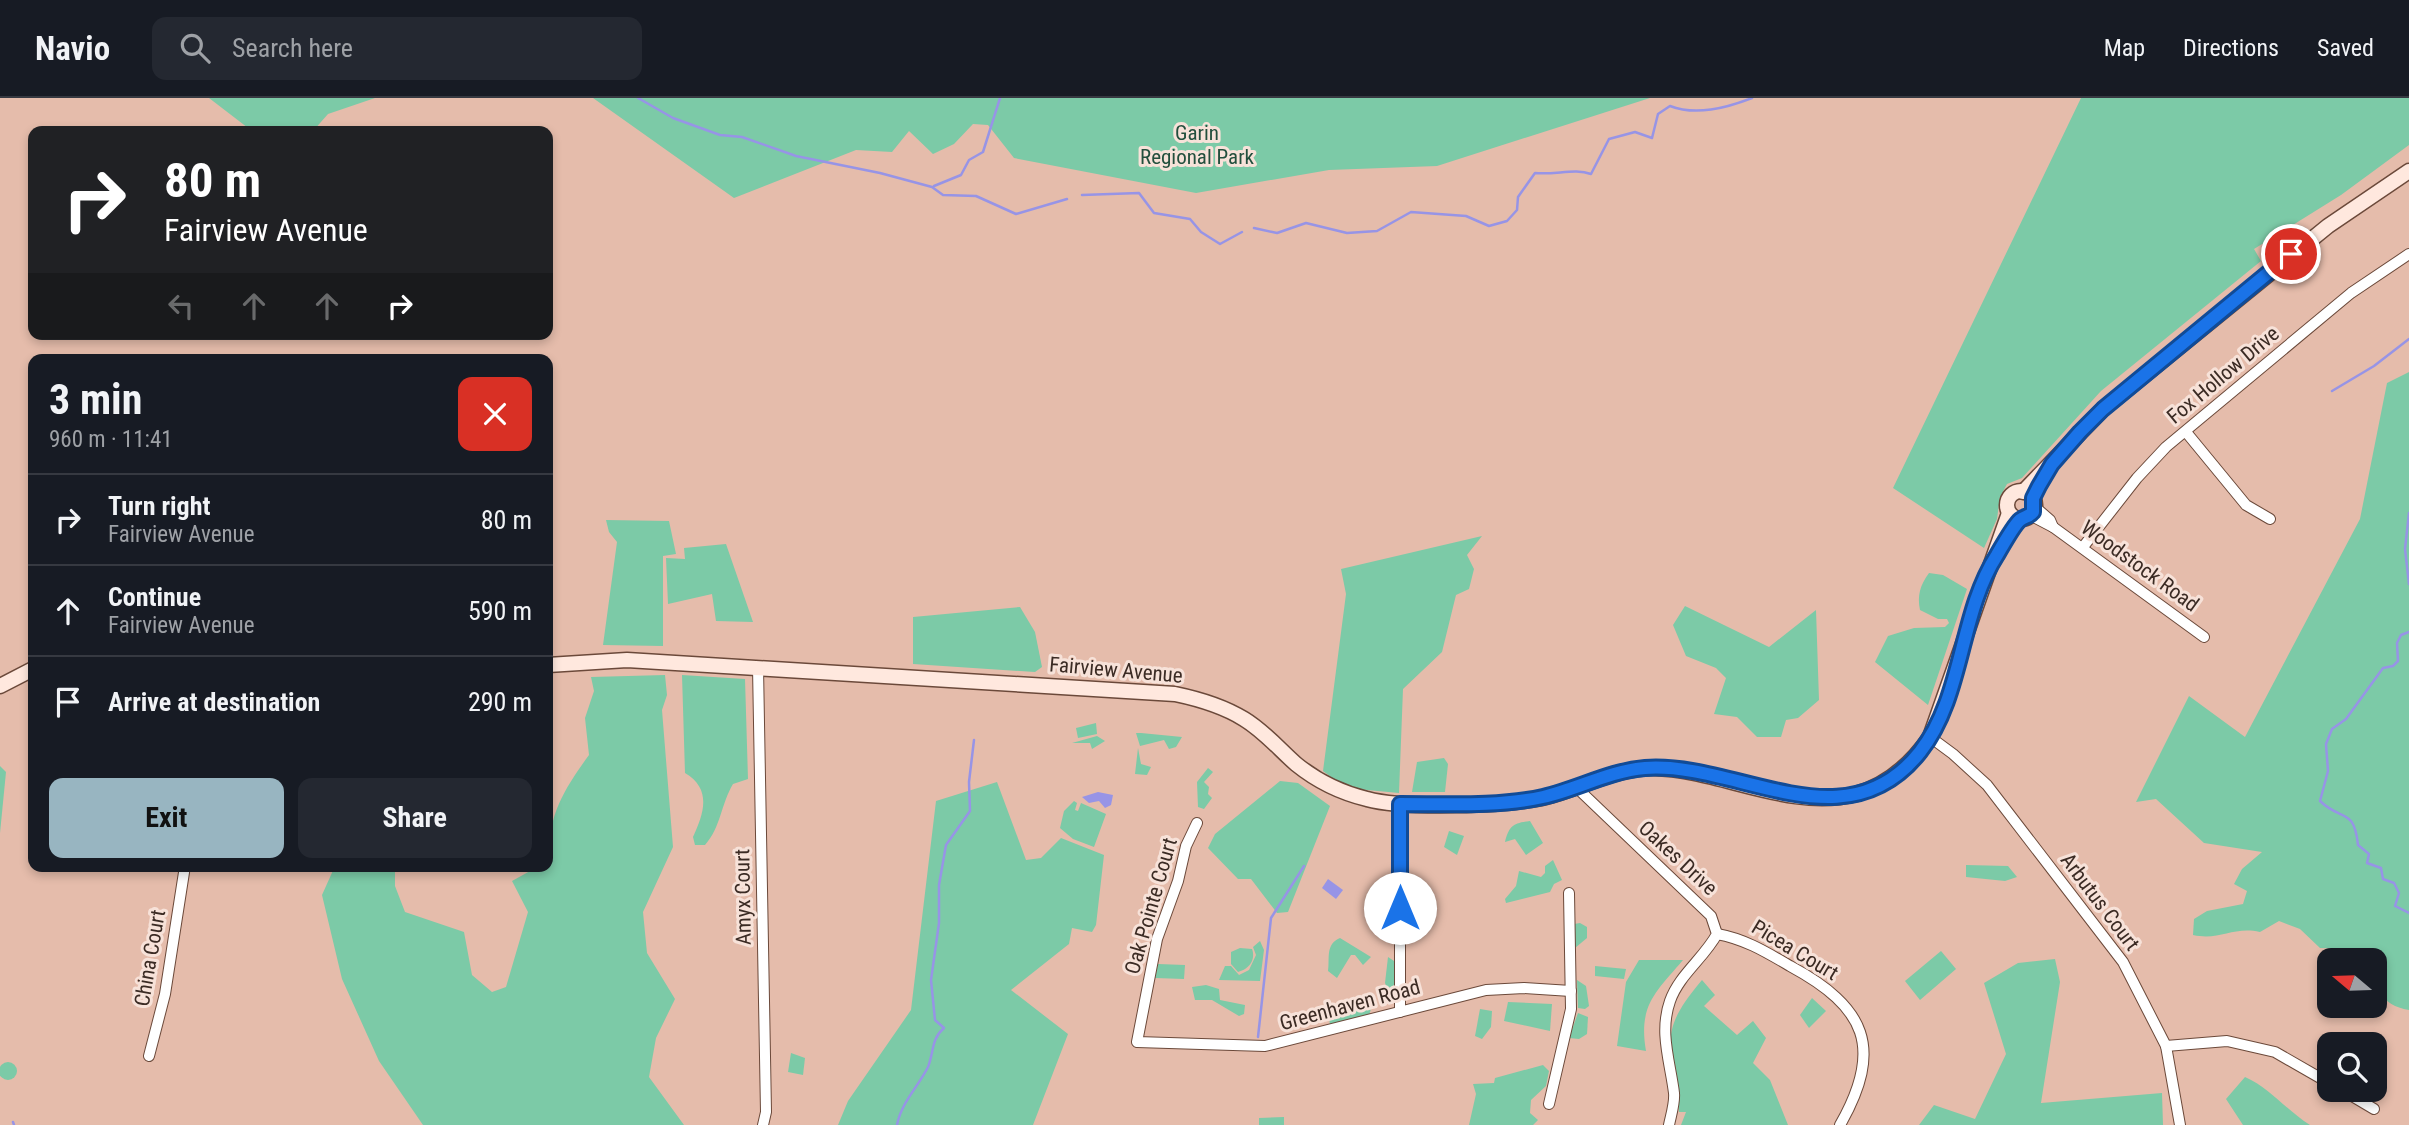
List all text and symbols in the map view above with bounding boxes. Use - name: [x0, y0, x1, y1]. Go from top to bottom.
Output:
- search box: [152, 17, 642, 80]
- text: Navio: [35, 29, 110, 68]
- icon: search: [176, 29, 214, 67]
- text: Search here: [232, 33, 353, 63]
- text: Map: [2104, 34, 2145, 62]
- text: Directions: [2183, 34, 2279, 62]
- text: Saved: [2317, 34, 2374, 62]
- park label: Garin Regional Park: [1140, 121, 1255, 169]
- text: 80 m: [164, 152, 261, 209]
- icon: right: [49, 154, 140, 245]
- text: Fairview Avenue: [164, 211, 368, 249]
- pin: [2261, 224, 2321, 284]
- icon: arrive: [2272, 235, 2310, 273]
- icon: left: [162, 287, 200, 325]
- icon: ahead: [235, 287, 273, 325]
- icon: ahead: [308, 287, 346, 325]
- icon: right: [381, 287, 419, 325]
- street label: Fox Hollow Drive: [2162, 321, 2284, 429]
- text: 3 min: [49, 375, 142, 424]
- button: close: [458, 377, 532, 451]
- text: 960 m · 11:41: [49, 426, 173, 453]
- text: Turn right: [108, 491, 210, 521]
- icon: right: [49, 501, 87, 539]
- text: 80 m: [481, 505, 532, 535]
- street label: Woodstock Road: [2077, 515, 2203, 617]
- text: Fairview Avenue: [108, 521, 255, 548]
- text: Continue: [108, 582, 201, 612]
- icon: ahead: [49, 592, 87, 630]
- text: 590 m: [468, 596, 532, 626]
- text: Fairview Avenue: [108, 612, 255, 639]
- street label: Fairview Avenue: [1048, 652, 1184, 688]
- icon: arrive: [49, 683, 87, 721]
- text: Arrive at destination: [108, 687, 320, 717]
- text: 290 m: [468, 687, 532, 717]
- button: Exit: [49, 778, 284, 858]
- button: Share: [298, 778, 532, 858]
- street label: Oakes Drive: [1634, 816, 1722, 900]
- street label: Oak Pointe Court: [1120, 835, 1182, 977]
- street label: Amyx Court: [730, 849, 756, 945]
- street label: Arbutus Court: [2056, 849, 2144, 955]
- position arrow: [1363, 871, 1437, 945]
- street label: China Court: [130, 908, 170, 1008]
- street label: Picea Court: [1747, 915, 1843, 985]
- north arrow: [2317, 948, 2387, 1018]
- map controls: [2317, 948, 2387, 1102]
- street label: Greenhaven Road: [1277, 975, 1423, 1035]
- button: search: [2317, 1032, 2387, 1102]

